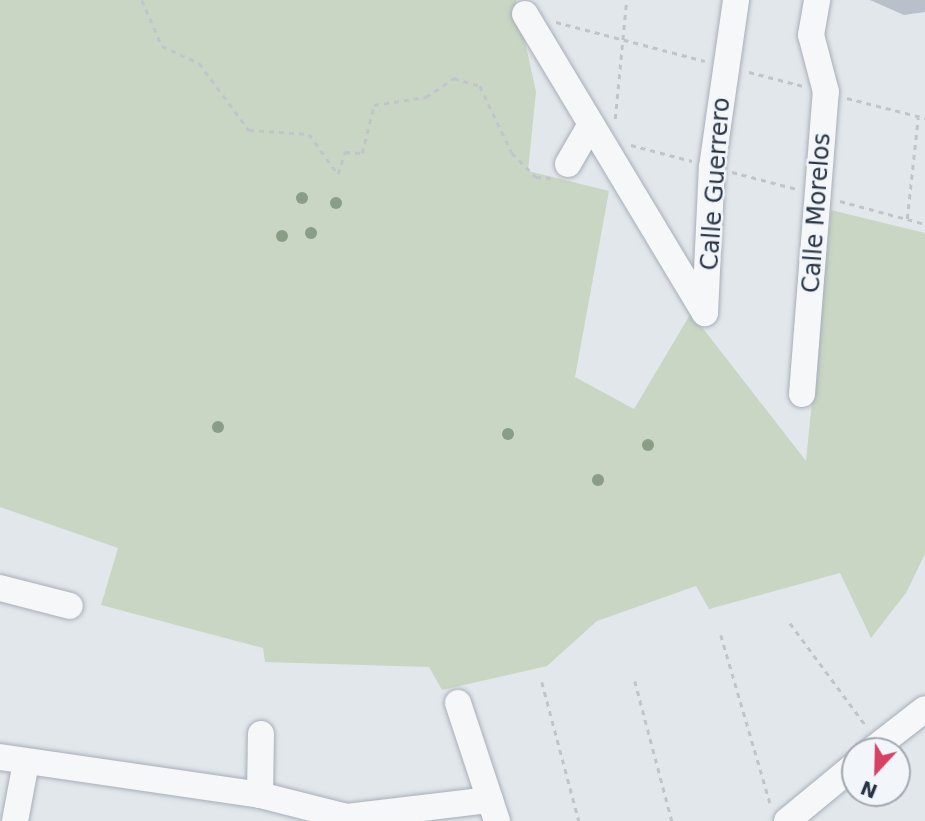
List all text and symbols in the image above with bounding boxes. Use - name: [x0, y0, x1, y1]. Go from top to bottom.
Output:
- street label: Calle Guerrero: [696, 97, 736, 271]
- street label: Calle Morelos: [797, 132, 837, 294]
- north arrow: [841, 737, 911, 807]
- text: N: [857, 776, 880, 803]

